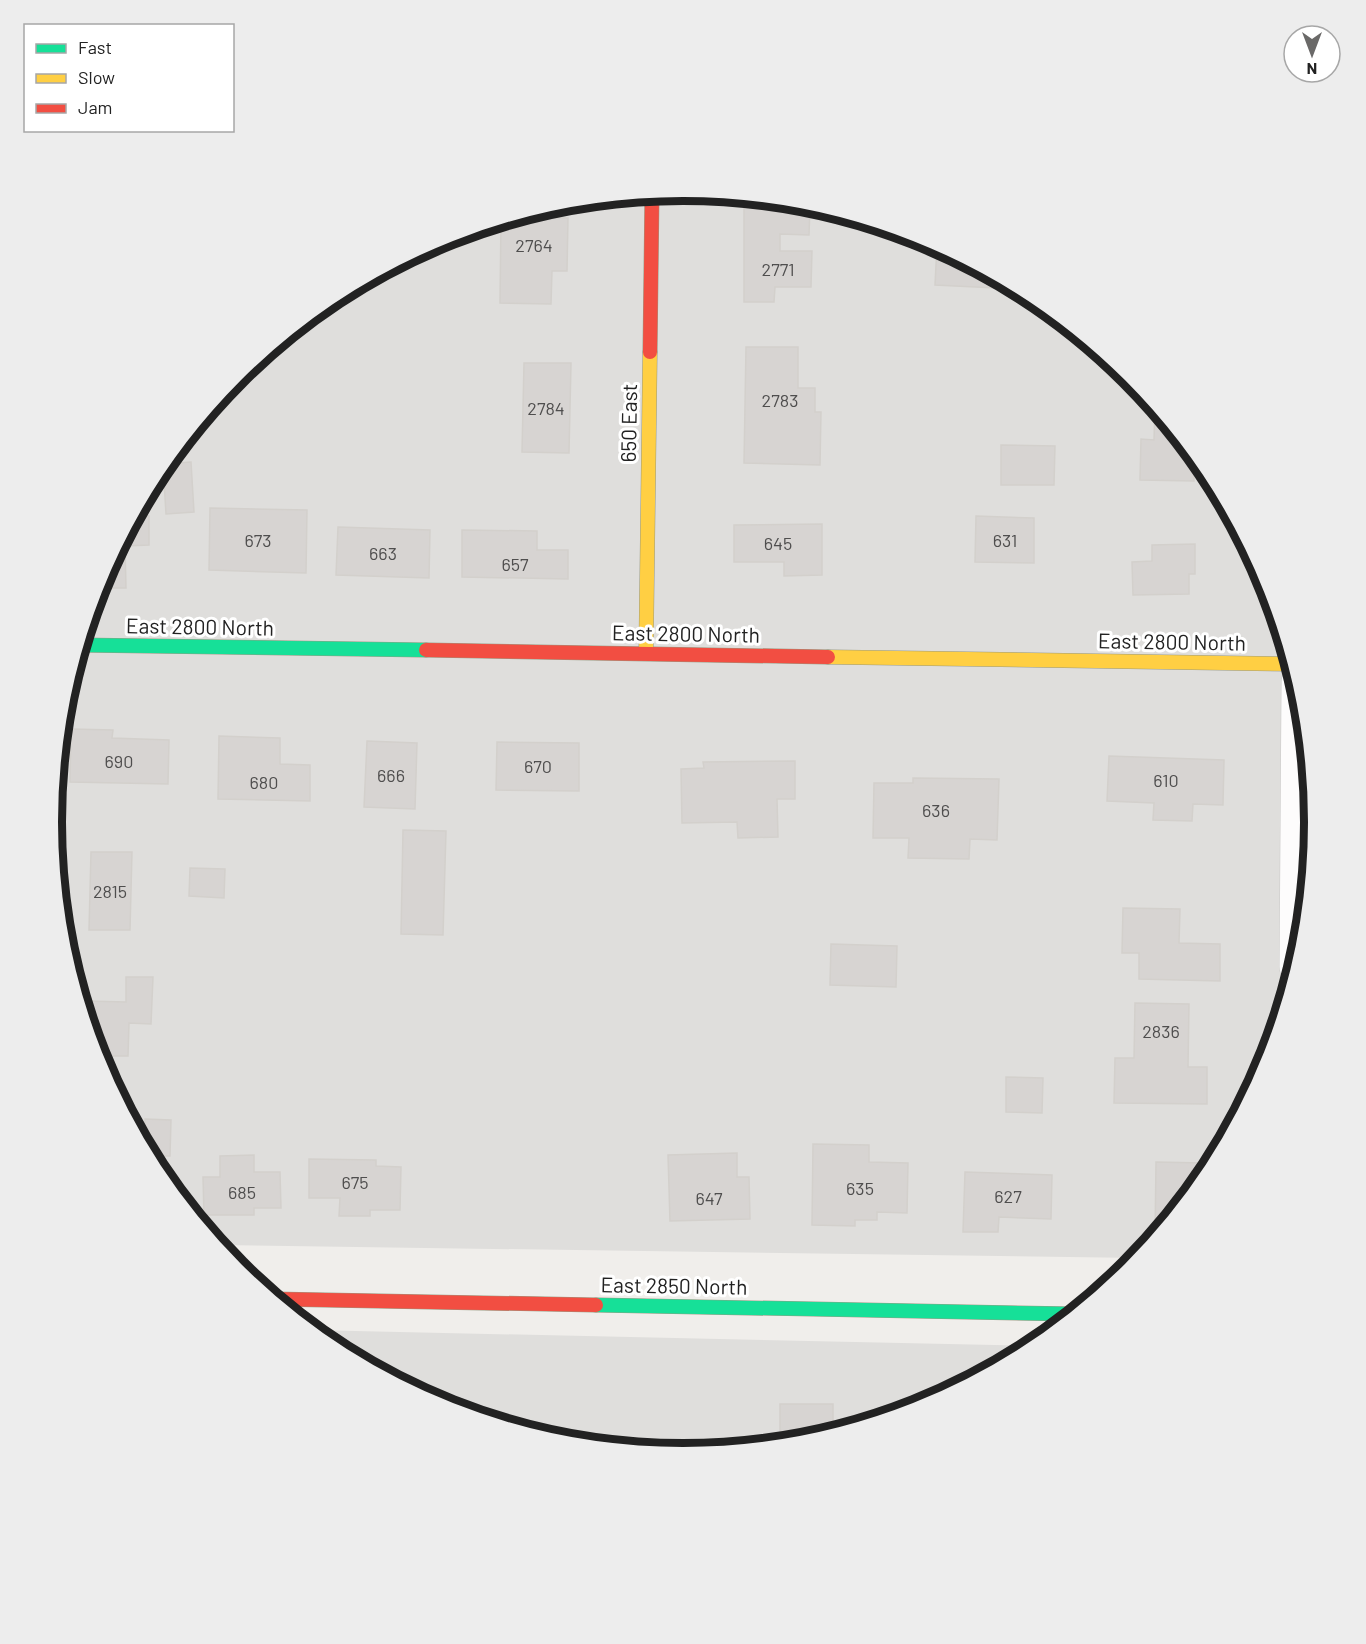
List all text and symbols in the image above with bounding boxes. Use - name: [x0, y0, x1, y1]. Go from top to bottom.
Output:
- legend: [24, 24, 234, 132]
- north arrow: [1282, 24, 1342, 84]
- text: Fast: [78, 36, 112, 58]
- text: N: [1307, 60, 1317, 79]
- text: Slow: [78, 66, 115, 88]
- text: Jam: [78, 96, 112, 118]
- house number: 2764: [515, 234, 553, 256]
- house number: 2771: [761, 258, 795, 280]
- street label: 650 East: [615, 383, 641, 463]
- house number: 2783: [762, 389, 798, 411]
- house number: 2784: [527, 397, 565, 419]
- house number: 673: [244, 529, 272, 551]
- house number: 631: [993, 529, 1017, 551]
- house number: 645: [764, 532, 792, 554]
- house number: 663: [369, 542, 397, 564]
- house number: 657: [501, 553, 529, 575]
- street label: East 2800 North: [126, 612, 274, 640]
- street label: East 2800 North: [612, 619, 760, 647]
- street label: East 2800 North: [1098, 627, 1246, 655]
- house number: 690: [105, 750, 133, 772]
- house number: 670: [524, 755, 552, 777]
- house number: 666: [377, 764, 405, 786]
- house number: 610: [1153, 769, 1179, 791]
- house number: 680: [250, 771, 278, 793]
- house number: 636: [922, 799, 950, 821]
- house number: 2815: [93, 880, 127, 902]
- house number: 2836: [1142, 1020, 1180, 1042]
- house number: 675: [341, 1171, 369, 1193]
- house number: 635: [846, 1177, 874, 1199]
- house number: 685: [228, 1181, 256, 1203]
- house number: 627: [994, 1185, 1022, 1207]
- house number: 647: [695, 1187, 723, 1209]
- street label: East 2850 North: [600, 1271, 748, 1299]

